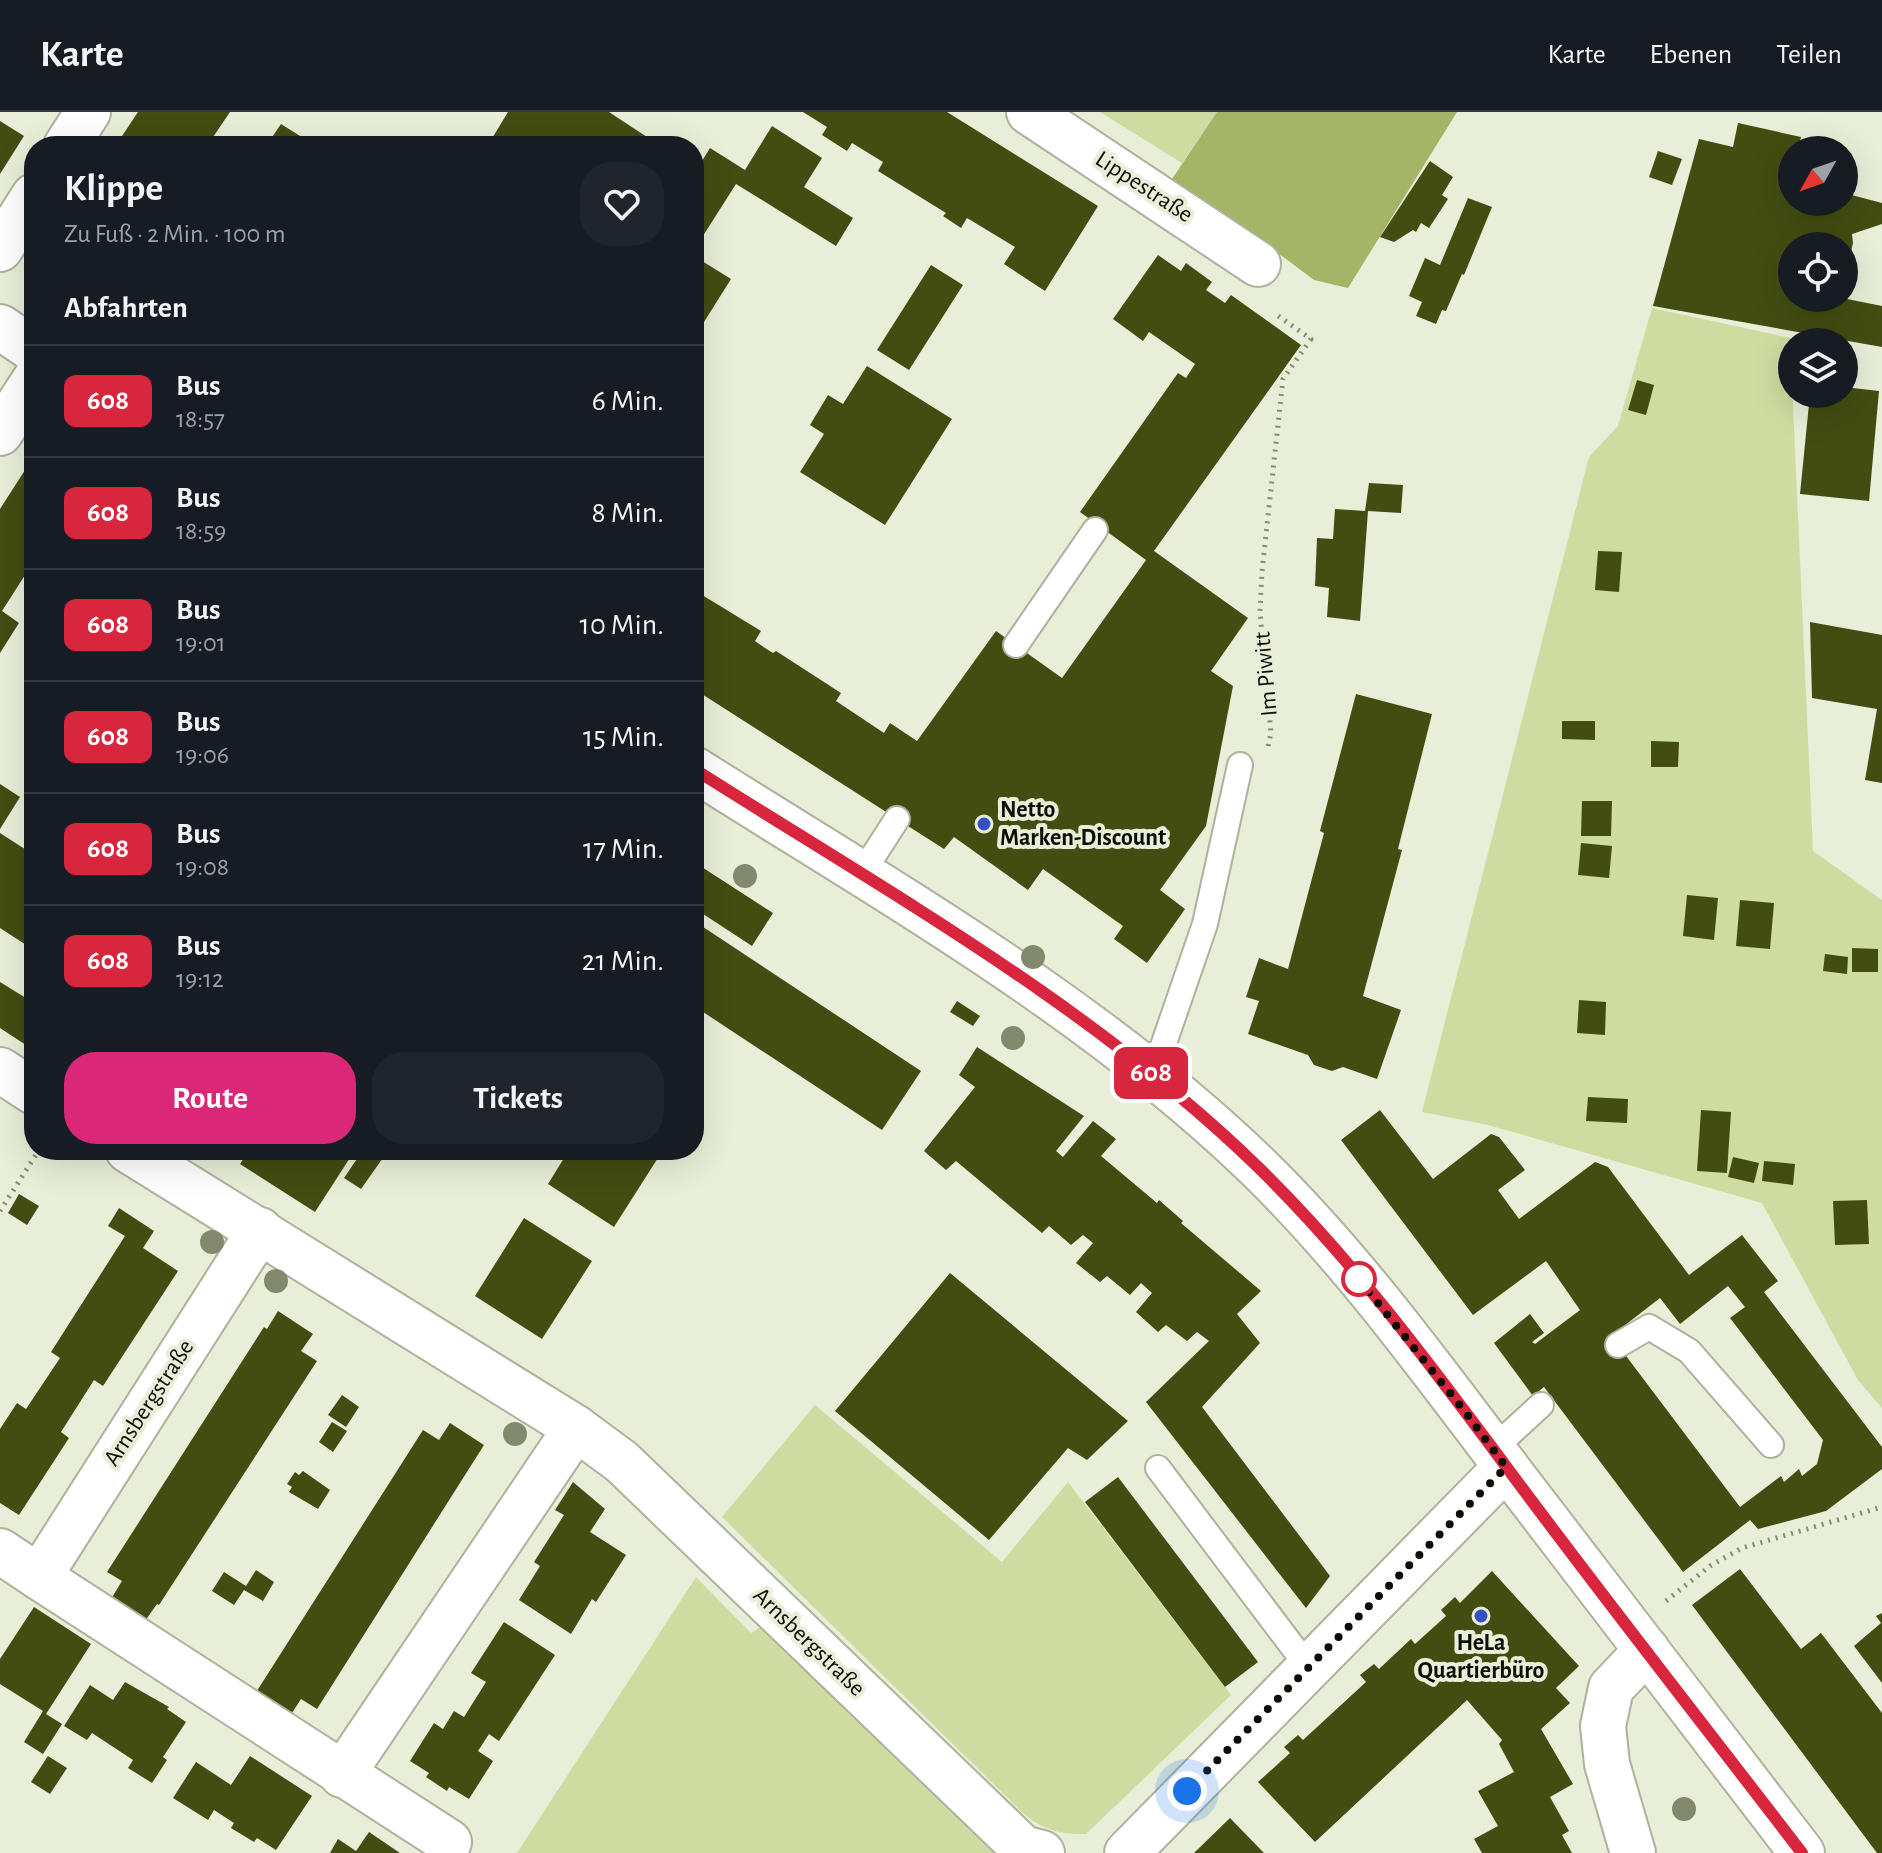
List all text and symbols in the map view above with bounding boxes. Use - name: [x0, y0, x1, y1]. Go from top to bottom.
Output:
- text: Karte: [40, 36, 124, 74]
- text: Karte: [1547, 41, 1606, 69]
- text: Ebenen: [1650, 41, 1732, 69]
- text: Teilen: [1776, 41, 1842, 69]
- north arrow: [1778, 136, 1858, 216]
- map controls: [1778, 136, 1858, 408]
- street label: Lippestraße: [1091, 147, 1197, 227]
- button: heart: [580, 162, 664, 246]
- text: Klippe: [64, 170, 163, 208]
- text: Zu Fuß · 2 Min. · 100 m: [64, 221, 285, 247]
- button: locate: [1778, 232, 1858, 312]
- text: Abfahrten: [64, 293, 188, 323]
- button: layers: [1778, 328, 1858, 408]
- text: Bus: [176, 371, 221, 401]
- text: 6 Min.: [592, 386, 664, 416]
- text: 608: [87, 387, 129, 415]
- text: 18:57: [176, 406, 225, 432]
- text: Bus: [176, 483, 221, 513]
- text: 8 Min.: [592, 498, 664, 528]
- text: 608: [87, 499, 129, 527]
- text: 18:59: [176, 518, 226, 544]
- text: Bus: [176, 595, 221, 625]
- text: 10 Min.: [580, 610, 664, 640]
- text: 608: [87, 611, 129, 639]
- text: 19:01: [176, 630, 226, 656]
- street label: Im Piwitt: [1250, 630, 1282, 717]
- text: Bus: [176, 707, 221, 737]
- text: 15 Min.: [583, 722, 664, 752]
- text: 608: [87, 723, 129, 751]
- text: 19:06: [176, 742, 229, 768]
- place label: Netto Marken-Discount: [1000, 798, 1166, 850]
- marker: Netto Marken-Discount: [975, 815, 993, 833]
- text: Bus: [176, 819, 221, 849]
- text: 17 Min.: [583, 834, 664, 864]
- text: 608: [87, 835, 129, 863]
- text: 19:08: [176, 854, 229, 880]
- text: Bus: [176, 931, 221, 961]
- text: 21 Min.: [582, 946, 664, 976]
- text: 608: [87, 947, 129, 975]
- text: 19:12: [176, 966, 224, 992]
- line badge: 608: [1105, 1047, 1197, 1099]
- button: Route: [64, 1052, 356, 1144]
- button: Tickets: [372, 1052, 664, 1144]
- text: 608: [1130, 1059, 1172, 1087]
- unlabelled marker: [1342, 1262, 1376, 1296]
- street label: Arnsbergstraße: [99, 1336, 199, 1470]
- street label: Arnsbergstraße: [749, 1583, 869, 1701]
- marker: HeLa Quartierbüro: [1472, 1607, 1490, 1625]
- place label: HeLa Quartierbüro: [1418, 1631, 1545, 1683]
- your location: [1167, 1771, 1207, 1811]

